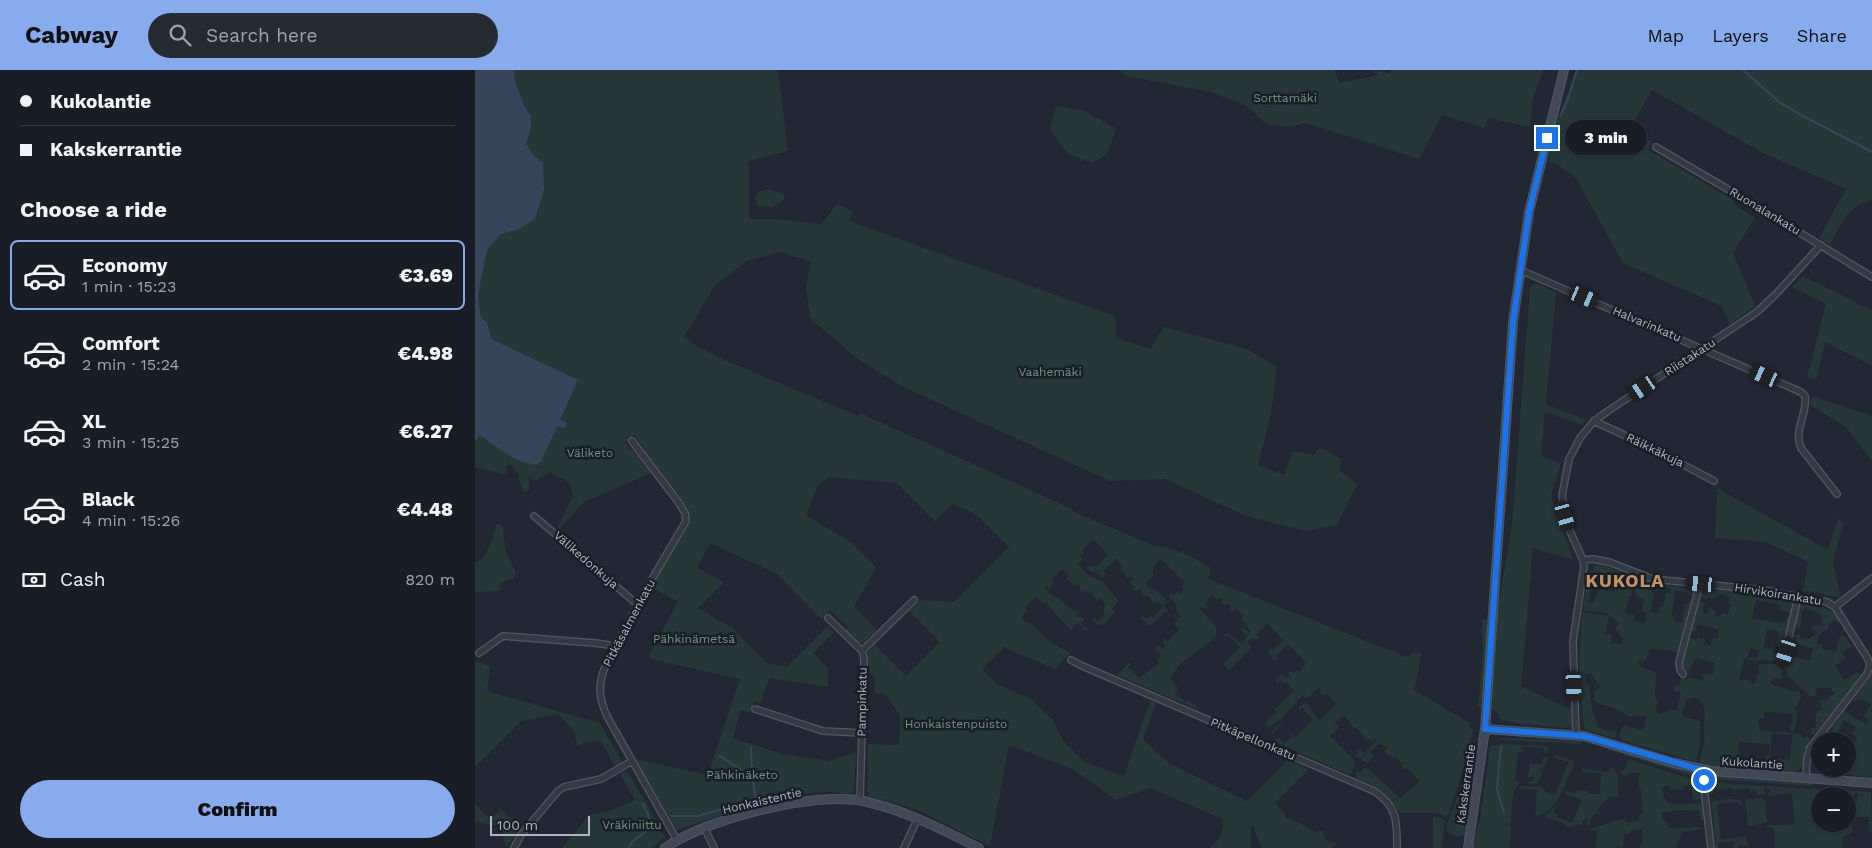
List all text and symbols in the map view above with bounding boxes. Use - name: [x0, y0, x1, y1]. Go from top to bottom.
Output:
- search box: [148, 13, 498, 58]
- text: Cabway: [25, 21, 118, 49]
- icon: search: [166, 21, 194, 49]
- text: Search here: [206, 24, 317, 47]
- text: Map: [1647, 25, 1684, 46]
- text: Layers: [1712, 25, 1769, 46]
- text: Share: [1797, 25, 1847, 46]
- text: Kukolantie: [50, 90, 151, 113]
- park label: Sorttamäki: [1253, 91, 1317, 105]
- callout: 3 min: [1565, 120, 1647, 156]
- route end: [1536, 127, 1558, 149]
- text: 3 min: [1584, 128, 1628, 147]
- text: Kakskerrantie: [50, 138, 182, 161]
- street label: Ruonalankatu: [1727, 184, 1803, 238]
- text: Choose a ride: [20, 197, 167, 222]
- icon: car: [22, 253, 67, 298]
- text: Economy: [82, 254, 167, 277]
- text: €3.69: [399, 264, 453, 287]
- text: 1 min · 15:23: [82, 277, 176, 296]
- car: [1567, 284, 1600, 310]
- street label: Halvarinkatu: [1611, 303, 1683, 345]
- icon: car: [22, 331, 67, 376]
- text: Comfort: [82, 332, 160, 355]
- street label: Riistakatu: [1662, 335, 1718, 379]
- text: €4.98: [398, 342, 453, 365]
- text: 2 min · 15:24: [82, 355, 179, 374]
- car: [1748, 363, 1781, 389]
- park label: Vaahemäki: [1018, 365, 1082, 379]
- car: [1626, 373, 1659, 403]
- icon: car: [22, 409, 67, 454]
- text: XL: [82, 410, 106, 433]
- text: €6.27: [399, 420, 453, 443]
- street label: Räikkäkuja: [1624, 430, 1686, 470]
- text: 3 min · 15:25: [82, 433, 179, 452]
- park label: Väliketo: [567, 446, 613, 460]
- icon: car: [22, 487, 67, 532]
- text: Black: [82, 488, 135, 511]
- text: €4.48: [397, 498, 453, 521]
- car: [1553, 500, 1576, 532]
- text: 4 min · 15:26: [82, 511, 180, 530]
- street label: Välikedonkuja: [551, 528, 621, 592]
- icon: cash: [20, 566, 48, 594]
- text: Cash: [60, 568, 106, 591]
- text: 820 m: [405, 570, 455, 589]
- district label: KUKOLA: [1586, 570, 1665, 591]
- car: [1685, 575, 1716, 593]
- street label: Pitkäsalmenkatu: [600, 577, 658, 669]
- street label: Hirvikoirankatu: [1733, 580, 1823, 608]
- park label: Pähkinämetsä: [653, 632, 735, 646]
- car: [1774, 635, 1797, 669]
- street label: Pampinkatu: [854, 667, 870, 737]
- car: [1565, 671, 1582, 701]
- street label: Pitkäpellonkatu: [1208, 715, 1298, 763]
- park label: Honkaistenpuisto: [905, 717, 1007, 731]
- map controls: [1811, 732, 1856, 832]
- button: +: [1811, 732, 1856, 777]
- street label: Kakskerrantie: [1454, 743, 1479, 825]
- street label: Kukolantie: [1721, 754, 1783, 772]
- park label: Pähkinäketo: [706, 768, 778, 782]
- route start: [1693, 769, 1715, 791]
- button: Confirm: [20, 780, 455, 838]
- street label: Honkaistentie: [721, 785, 803, 817]
- button: −: [1811, 787, 1856, 832]
- scale bar: [490, 813, 590, 836]
- text: 100 m: [497, 817, 538, 833]
- park label: Vräkiniittu: [602, 818, 662, 832]

